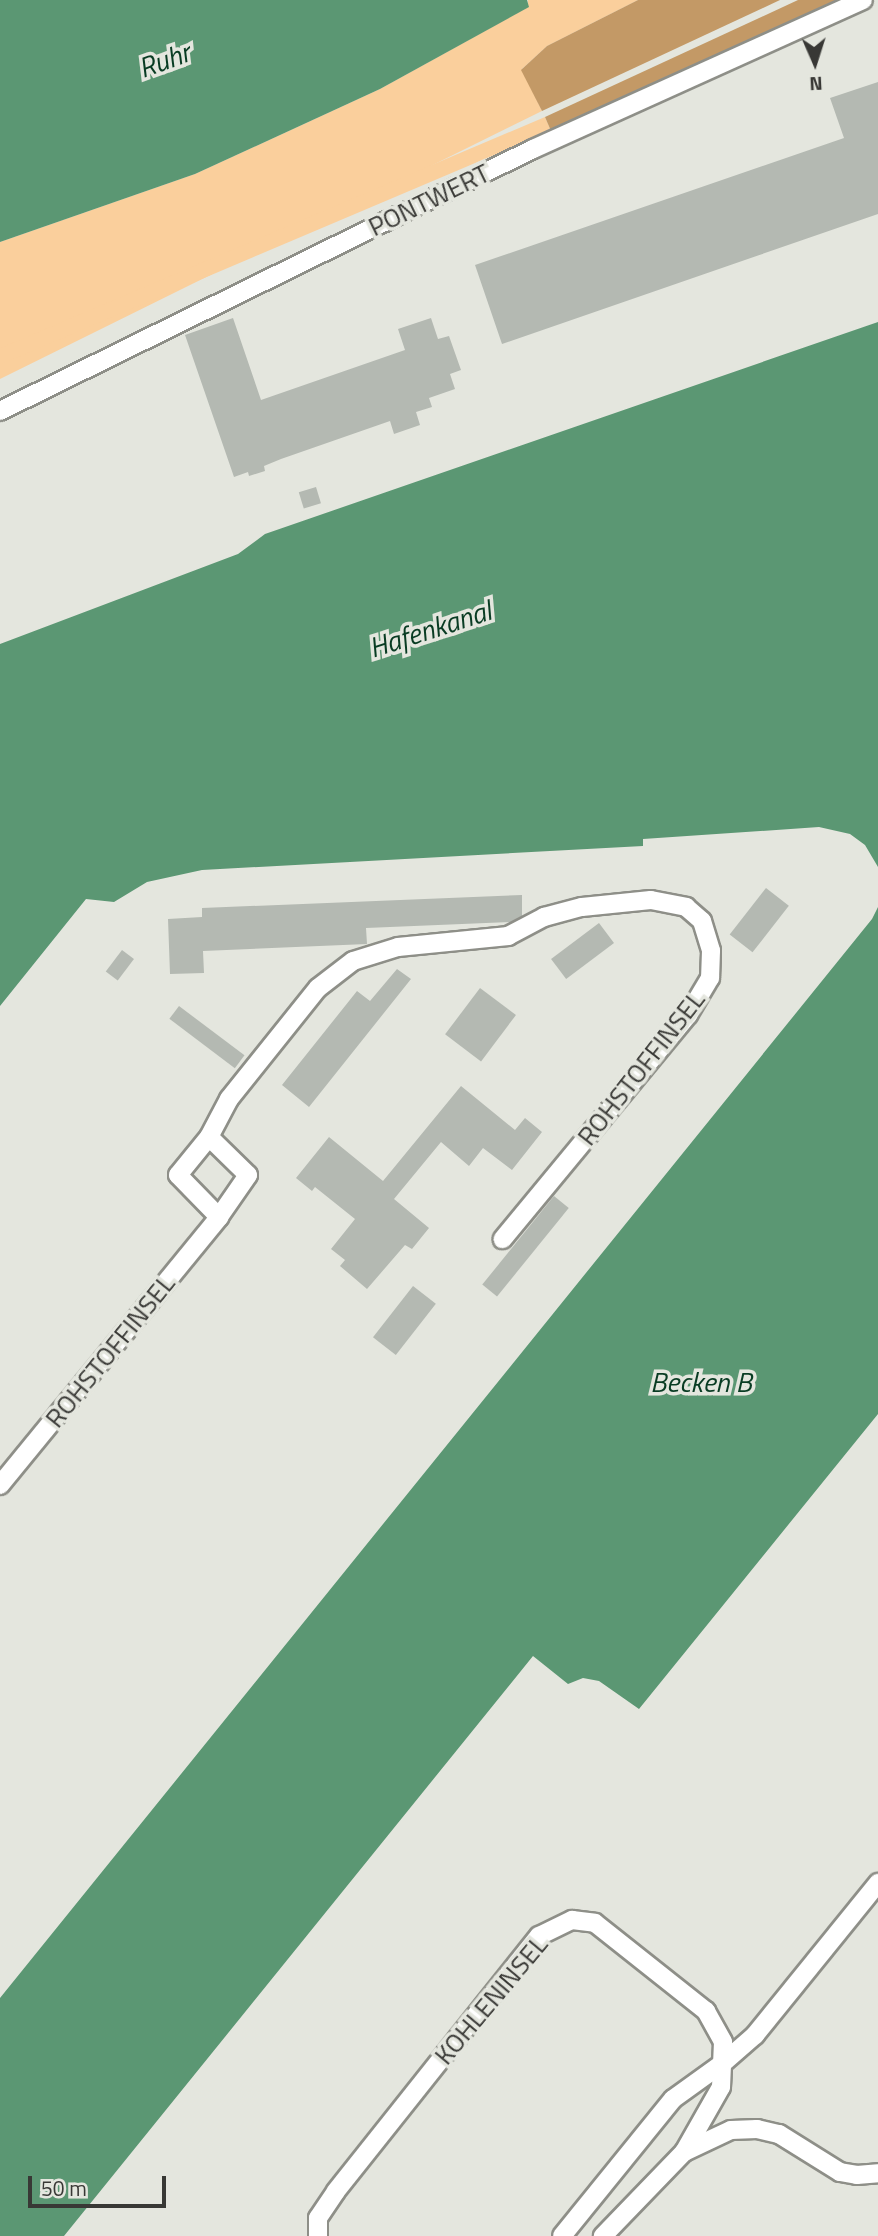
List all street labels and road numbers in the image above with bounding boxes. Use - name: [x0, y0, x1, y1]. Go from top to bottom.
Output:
- street label: PONTWERT: [363, 157, 495, 243]
- street label: ROHSTOFFINSEL: [571, 985, 711, 1151]
- street label: ROHSTOFFINSEL: [39, 1268, 181, 1434]
- street label: KOHLENINSEL: [428, 1929, 554, 2071]

